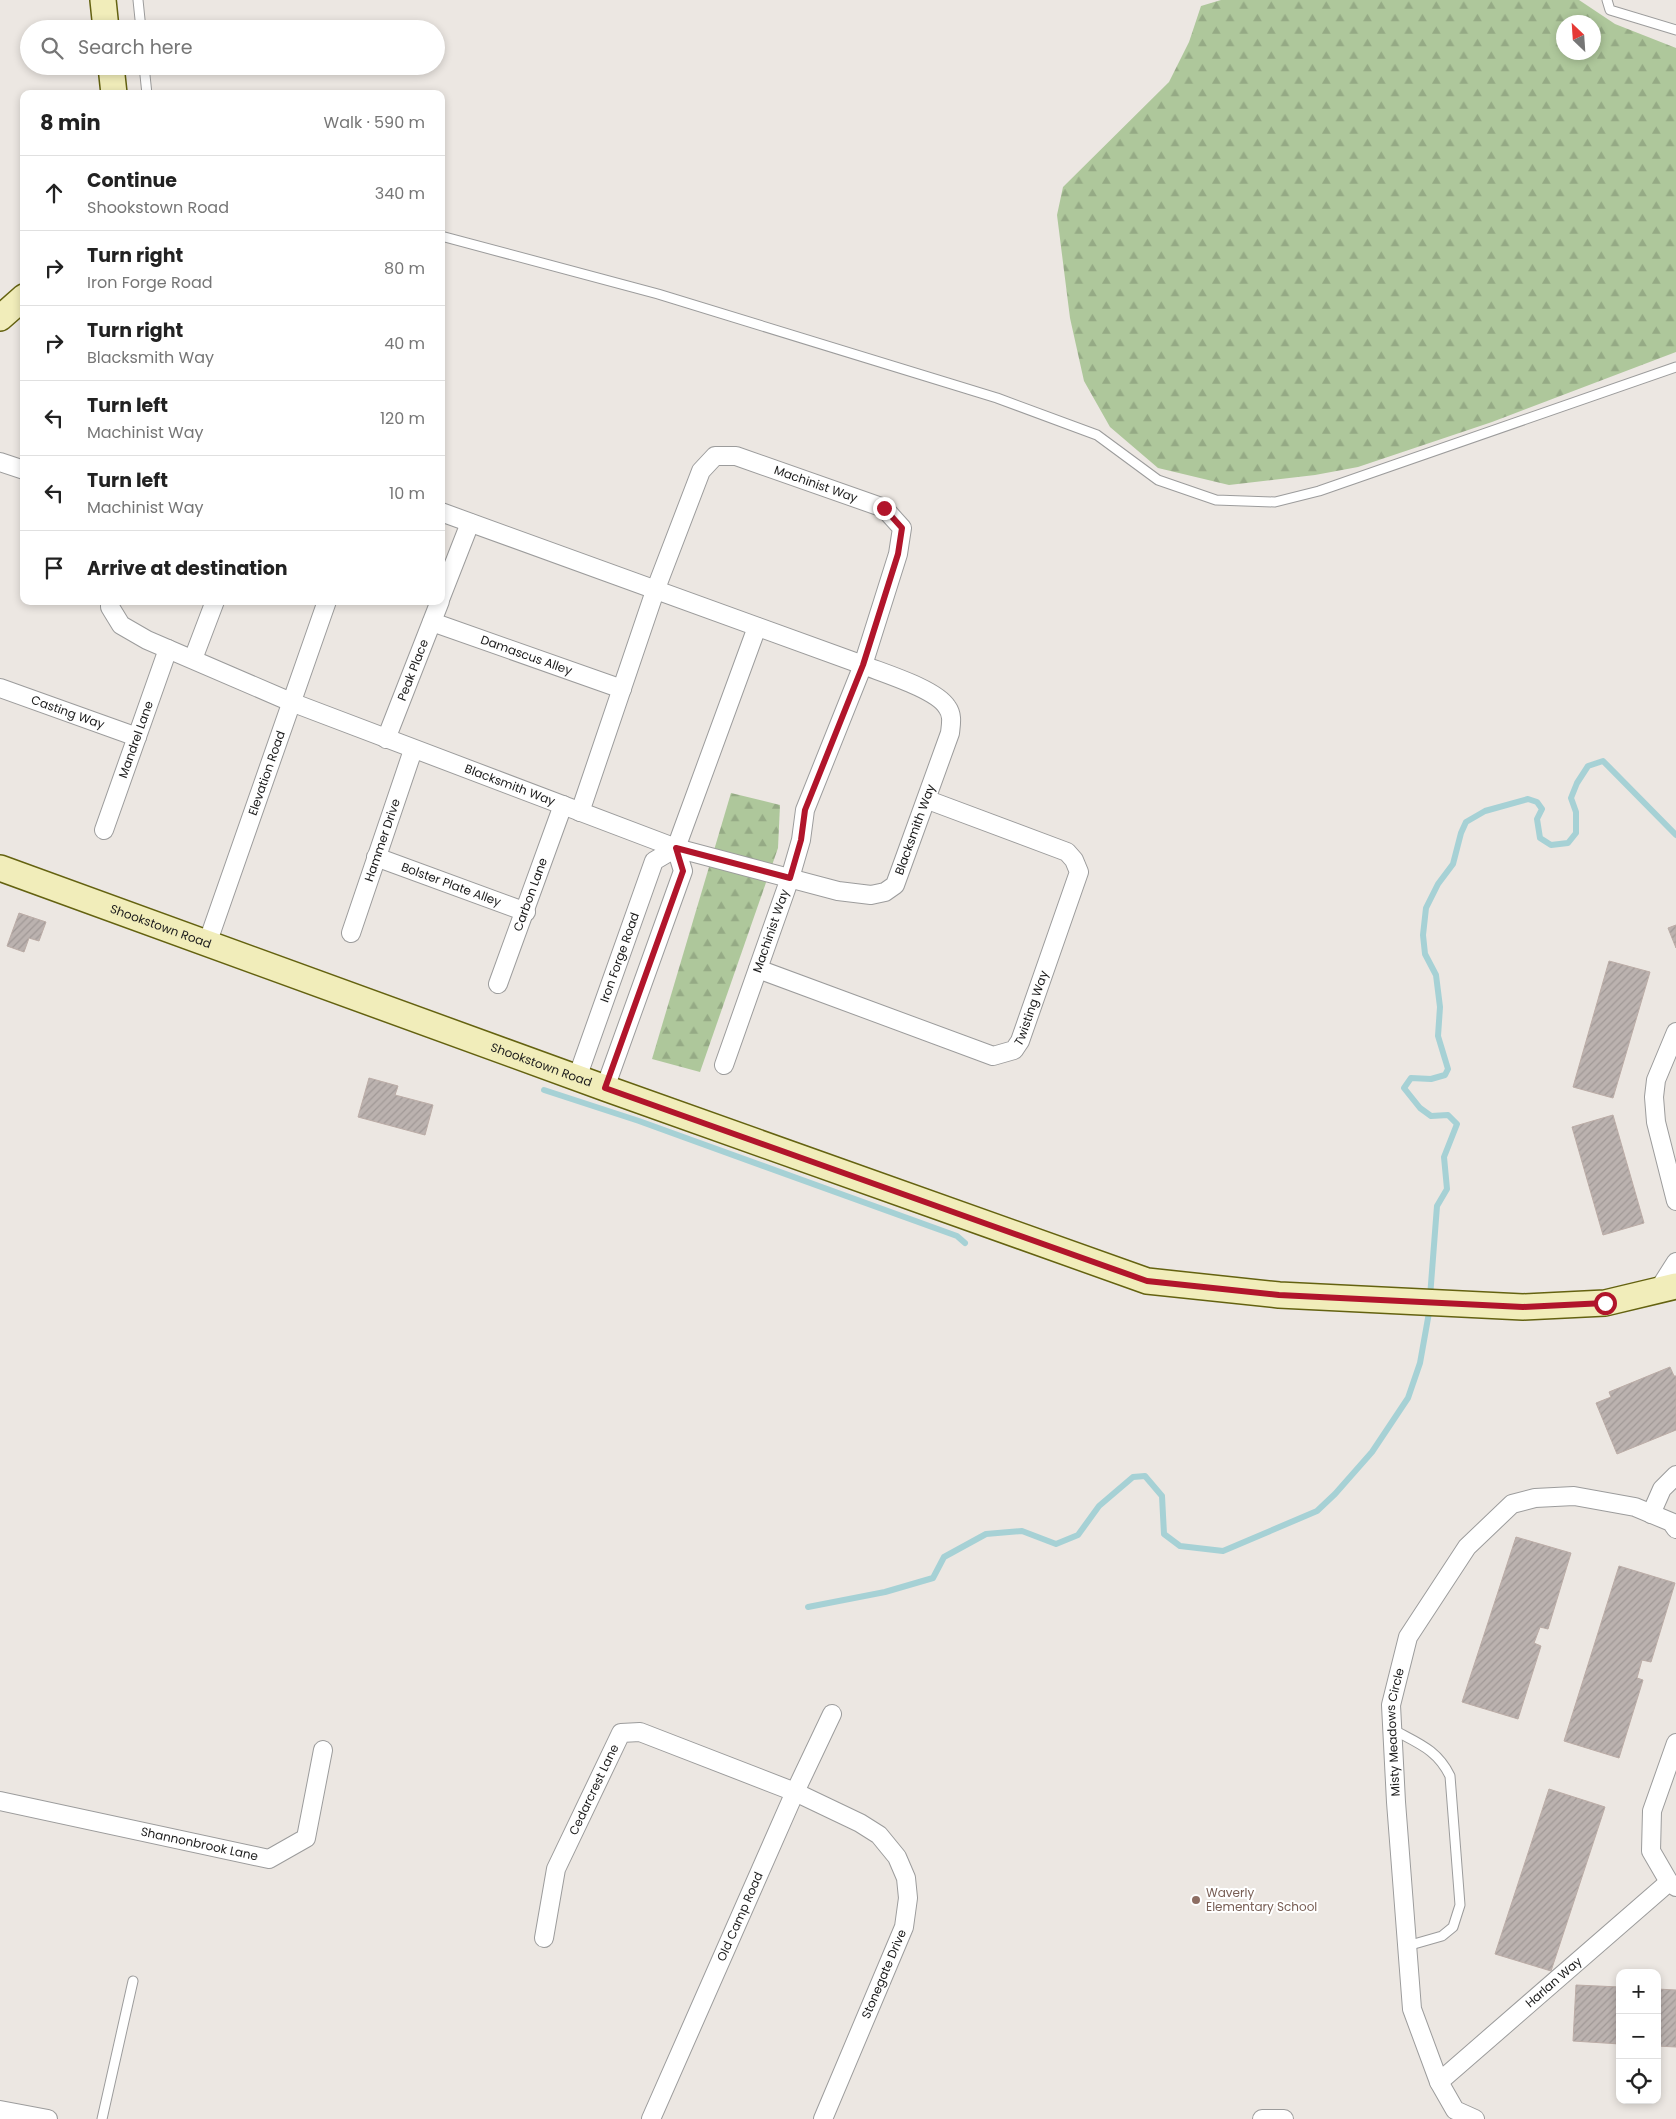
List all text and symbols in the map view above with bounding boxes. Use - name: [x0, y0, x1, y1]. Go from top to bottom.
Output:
- north arrow: [1556, 15, 1601, 60]
- search box: [20, 20, 445, 75]
- icon: search: [38, 34, 66, 62]
- text: Search here: [78, 34, 192, 61]
- text: 8 min: [40, 108, 101, 137]
- text: Walk · 590 m: [324, 111, 425, 134]
- text: Continue: [87, 167, 177, 194]
- icon: ahead: [40, 179, 68, 207]
- text: 340 m: [375, 182, 425, 205]
- text: Shookstown Road: [87, 196, 229, 219]
- text: Turn right: [87, 242, 183, 269]
- icon: right: [40, 254, 68, 282]
- text: 80 m: [384, 257, 425, 280]
- text: Iron Forge Road: [87, 271, 213, 294]
- text: Turn right: [87, 317, 183, 344]
- icon: right: [40, 329, 68, 357]
- text: 40 m: [384, 332, 425, 355]
- text: Blacksmith Way: [87, 346, 214, 369]
- text: Turn left: [87, 392, 168, 419]
- icon: left: [40, 404, 68, 432]
- text: 120 m: [380, 407, 425, 430]
- text: Machinist Way: [87, 421, 204, 444]
- street label: Machinist Way: [772, 461, 860, 506]
- text: Turn left: [87, 467, 168, 494]
- icon: left: [40, 479, 68, 507]
- text: 10 m: [389, 482, 425, 505]
- text: Machinist Way: [87, 496, 204, 519]
- route end: [873, 497, 896, 520]
- icon: arrive: [40, 554, 68, 582]
- text: Arrive at destination: [87, 555, 288, 582]
- street label: Damascus Alley: [478, 631, 575, 679]
- street label: Peak Place: [393, 637, 432, 703]
- street label: Casting Way: [29, 691, 107, 733]
- street label: Mandrel Lane: [114, 698, 157, 780]
- street label: Elevation Road: [244, 728, 289, 818]
- street label: Blacksmith Way: [462, 760, 558, 809]
- street label: Blacksmith Way: [890, 781, 939, 877]
- street label: Hammer Drive: [360, 796, 404, 884]
- street label: Carbon Lane: [509, 855, 551, 934]
- street label: Bolster Plate Alley: [399, 858, 504, 910]
- street label: Machinist Way: [748, 887, 793, 975]
- street label: Shookstown Road: [108, 900, 214, 952]
- street label: Iron Forge Road: [596, 910, 643, 1004]
- street label: Twisting Way: [1010, 968, 1052, 1049]
- street label: Shookstown Road: [488, 1038, 594, 1091]
- route start: [1594, 1292, 1617, 1315]
- street label: Misty Meadows Circle: [1382, 1666, 1408, 1797]
- street label: Cedarcrest Lane: [564, 1741, 622, 1838]
- street label: Shannonbrook Lane: [139, 1823, 260, 1864]
- street label: Old Camp Road: [712, 1869, 767, 1964]
- place label: Waverly Elementary School: [1206, 1884, 1317, 1915]
- marker: Waverly Elementary School: [1190, 1894, 1202, 1906]
- street label: Stonegate Drive: [857, 1927, 910, 2021]
- street label: Harlan Way: [1522, 1953, 1585, 2011]
- map controls: [1616, 1969, 1661, 2104]
- button: +: [1616, 1969, 1661, 2014]
- button: −: [1616, 2014, 1661, 2059]
- button: locate: [1616, 2059, 1661, 2104]

